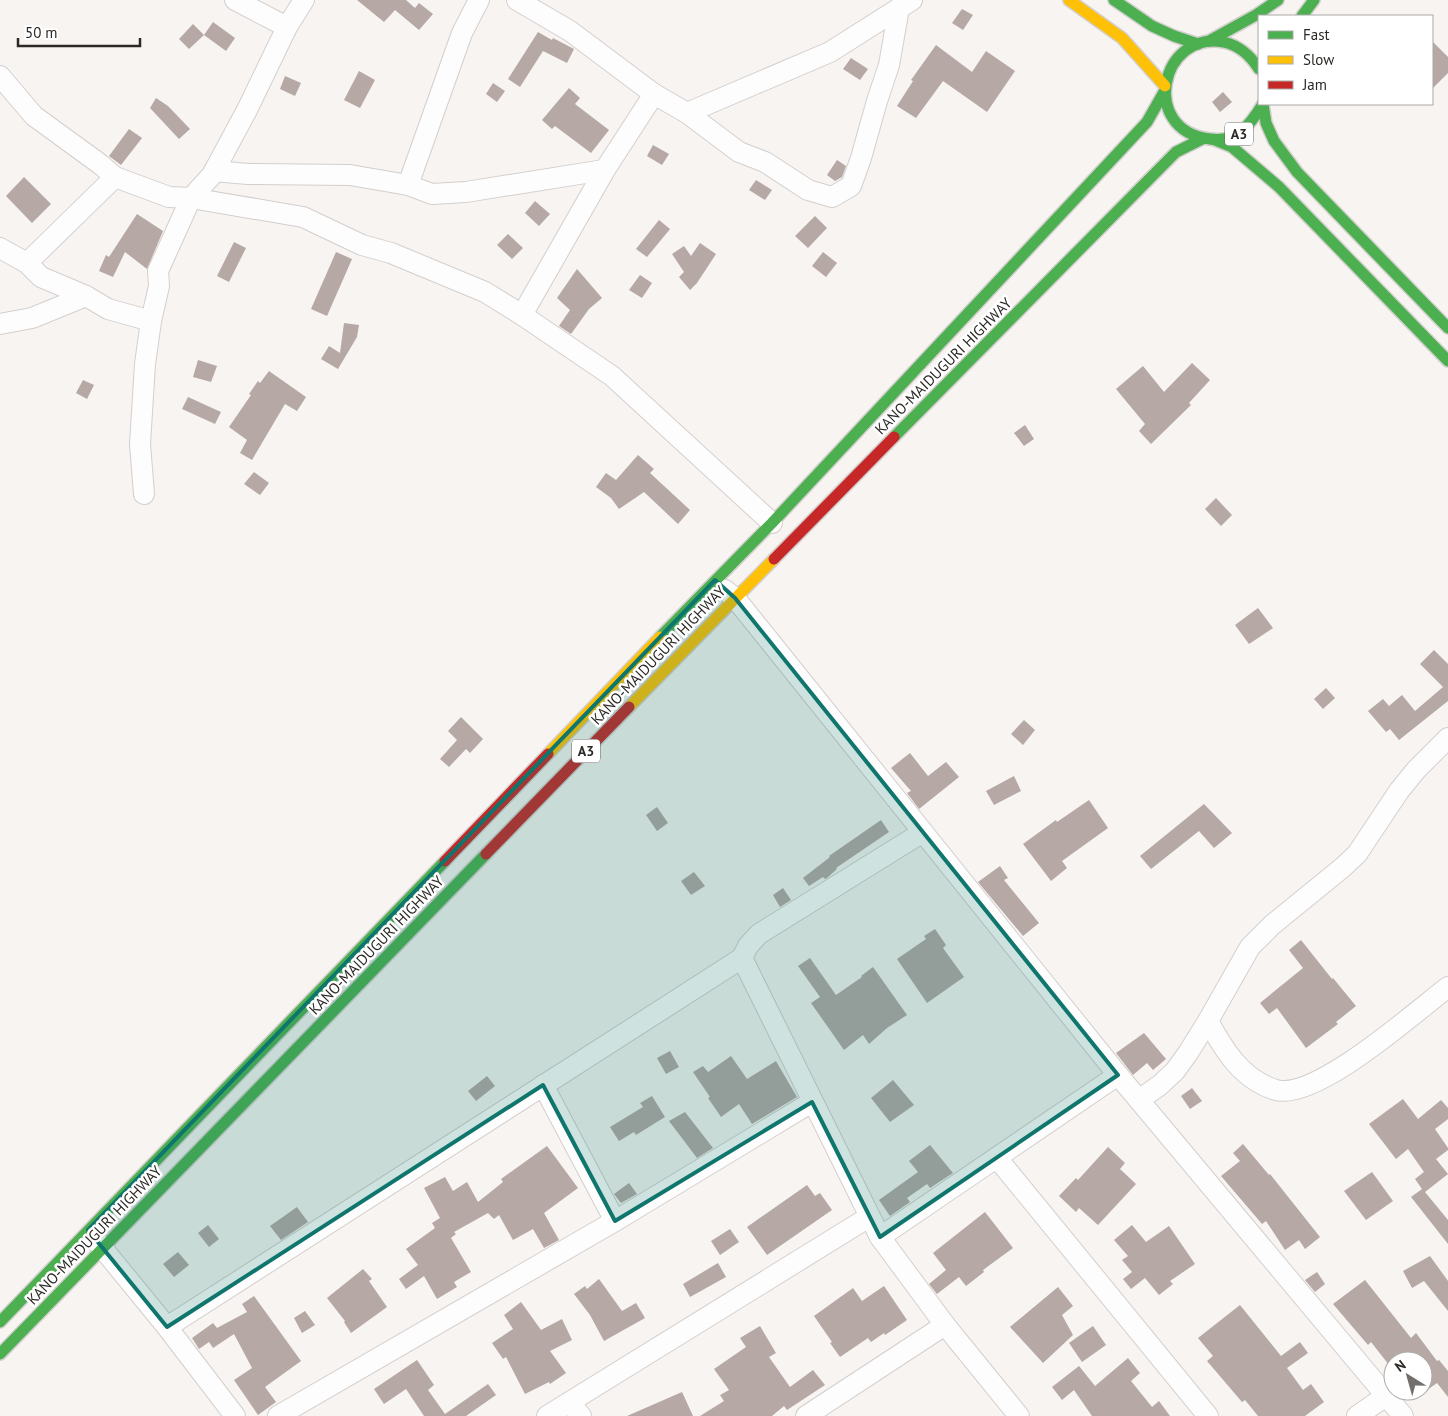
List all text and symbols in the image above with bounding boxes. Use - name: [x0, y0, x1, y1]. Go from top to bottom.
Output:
- scale bar: [18, 15, 140, 47]
- legend: [1258, 15, 1433, 105]
- text: 50 m: [25, 23, 58, 42]
- text: Fast: [1303, 25, 1330, 44]
- text: Slow: [1303, 50, 1334, 69]
- text: Jam: [1302, 75, 1327, 94]
- road number: A3: [1225, 122, 1253, 146]
- street label: KANO-MAIDUGURI HIGHWAY: [871, 293, 1016, 438]
- street label: KANO-MAIDUGURI HIGHWAY: [587, 581, 730, 728]
- road number: A3: [572, 739, 600, 762]
- street label: KANO-MAIDUGURI HIGHWAY: [305, 871, 448, 1018]
- street label: KANO-MAIDUGURI HIGHWAY: [23, 1161, 166, 1308]
- north arrow: [1383, 1351, 1433, 1401]
- text: N: [1391, 1356, 1409, 1376]

